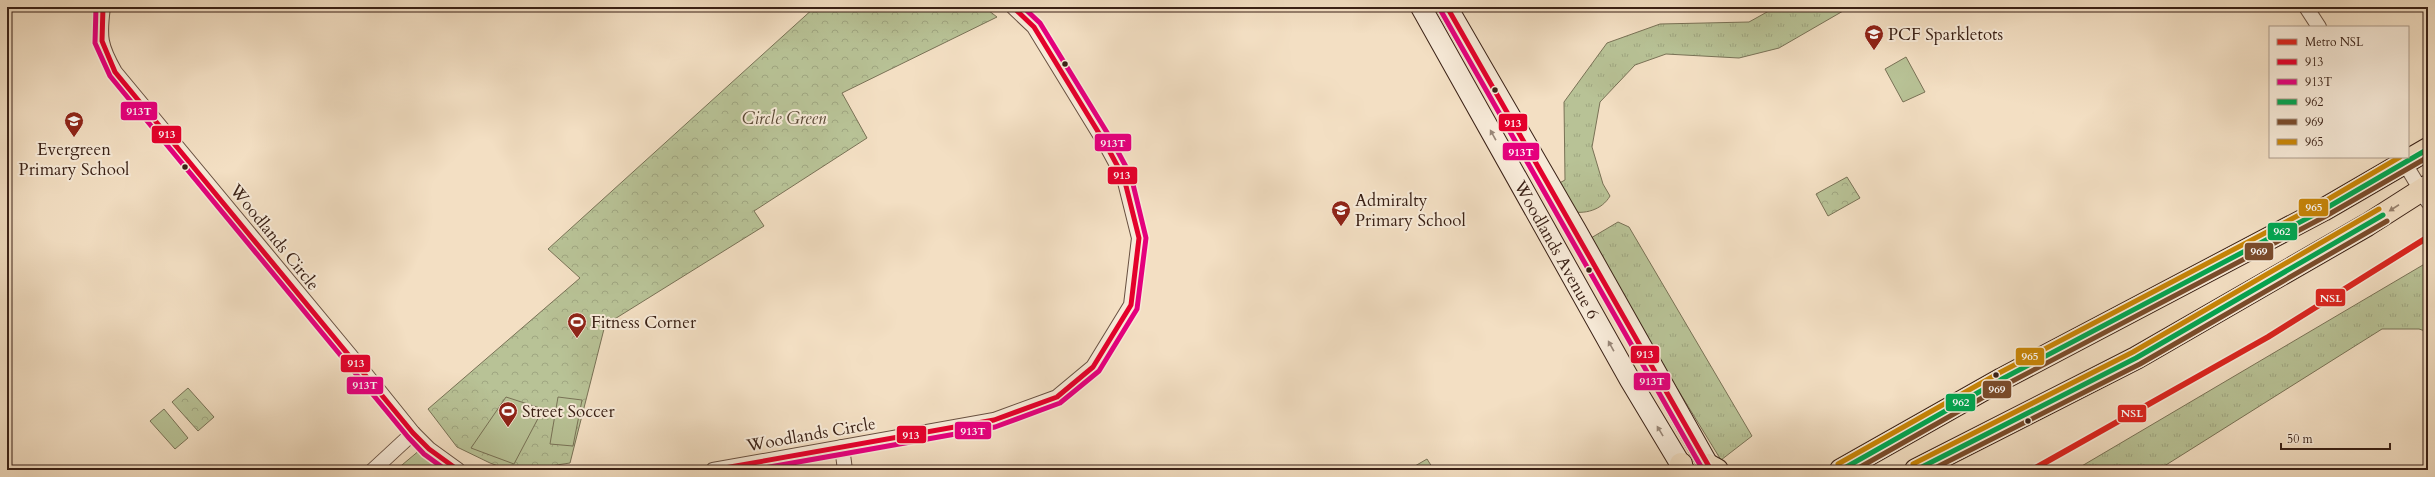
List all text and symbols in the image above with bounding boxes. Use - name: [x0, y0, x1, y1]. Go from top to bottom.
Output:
- school or university icon: PCF Sparkletots: [1863, 23, 1885, 51]
- place label: PCF Sparkletots: [1888, 23, 2003, 46]
- legend: [2269, 26, 2409, 158]
- text: Metro NSL: [2305, 34, 2364, 50]
- text: 913: [2305, 54, 2323, 70]
- unlabelled marker: [1060, 59, 1070, 69]
- text: 913T: [2305, 74, 2332, 90]
- unlabelled marker: [1490, 85, 1500, 95]
- text: 962: [2305, 94, 2323, 110]
- line badge: 913T: [120, 101, 158, 121]
- text: 913T: [127, 104, 151, 119]
- park label: Circle Green: [742, 107, 827, 130]
- school or university icon: Evergreen Primary School: [63, 110, 85, 138]
- line badge: 913: [1498, 113, 1528, 132]
- text: 969: [2305, 114, 2323, 130]
- text: 913: [1505, 116, 1522, 131]
- line badge: 913: [151, 125, 182, 144]
- text: 913: [159, 127, 176, 142]
- one-way arrow: [1489, 129, 1496, 141]
- line badge: 913T: [1094, 133, 1132, 152]
- text: 965: [2305, 134, 2323, 150]
- text: 913T: [1101, 136, 1125, 151]
- place label: Evergreen Primary School: [19, 138, 130, 181]
- line badge: 913T: [1502, 142, 1540, 161]
- text: 913T: [1509, 145, 1533, 160]
- unlabelled marker: [180, 162, 190, 172]
- line badge: 913: [1107, 166, 1138, 185]
- text: 913: [1114, 168, 1131, 183]
- street label: Woodlands Avenue 6: [1508, 175, 1605, 323]
- street label: Woodlands Circle: [224, 179, 325, 295]
- place label: Admiralty Primary School: [1355, 189, 1466, 232]
- line badge: 965: [2298, 198, 2329, 217]
- school or university icon: Admiralty Primary School: [1330, 199, 1352, 227]
- text: 965: [2306, 200, 2323, 215]
- one-way arrow: [2389, 204, 2399, 212]
- line badge: 962: [2267, 222, 2298, 241]
- text: 962: [2274, 224, 2291, 239]
- line badge: 969: [2244, 242, 2274, 261]
- text: 969: [2251, 244, 2268, 259]
- unlabelled marker: [1584, 265, 1594, 275]
- line badge: NSL: [2315, 288, 2346, 307]
- text: NSL: [2320, 291, 2342, 306]
- sports icon: Fitness Corner: [566, 311, 588, 339]
- place label: Fitness Corner: [591, 311, 697, 334]
- one-way arrow: [1607, 340, 1614, 351]
- line badge: 913: [1630, 345, 1660, 364]
- text: 913: [1637, 347, 1654, 362]
- line badge: 965: [2015, 347, 2045, 366]
- text: 965: [2022, 349, 2039, 364]
- line badge: 913: [340, 354, 371, 373]
- text: 913: [348, 356, 365, 371]
- unlabelled marker: [1991, 370, 2001, 380]
- line badge: 913T: [1633, 372, 1671, 391]
- text: 913T: [1640, 374, 1664, 389]
- line badge: 913T: [346, 376, 384, 395]
- text: 913T: [353, 378, 377, 393]
- line badge: 969: [1982, 380, 2012, 399]
- text: 969: [1989, 382, 2006, 397]
- line badge: 962: [1945, 393, 1976, 412]
- text: 962: [1953, 395, 1970, 410]
- sports icon: Street Soccer: [497, 400, 519, 428]
- place label: Street Soccer: [522, 400, 615, 423]
- line badge: NSL: [2117, 404, 2147, 423]
- text: NSL: [2121, 406, 2143, 421]
- street label: Woodlands Circle: [744, 412, 877, 457]
- unlabelled marker: [2023, 416, 2033, 426]
- line badge: 913T: [954, 421, 992, 440]
- text: 913T: [961, 424, 985, 439]
- line badge: 913: [896, 425, 927, 444]
- one-way arrow: [1657, 425, 1664, 437]
- scale bar: [2281, 425, 2390, 451]
- text: 913: [903, 428, 920, 443]
- text: 50 m: [2287, 431, 2314, 447]

